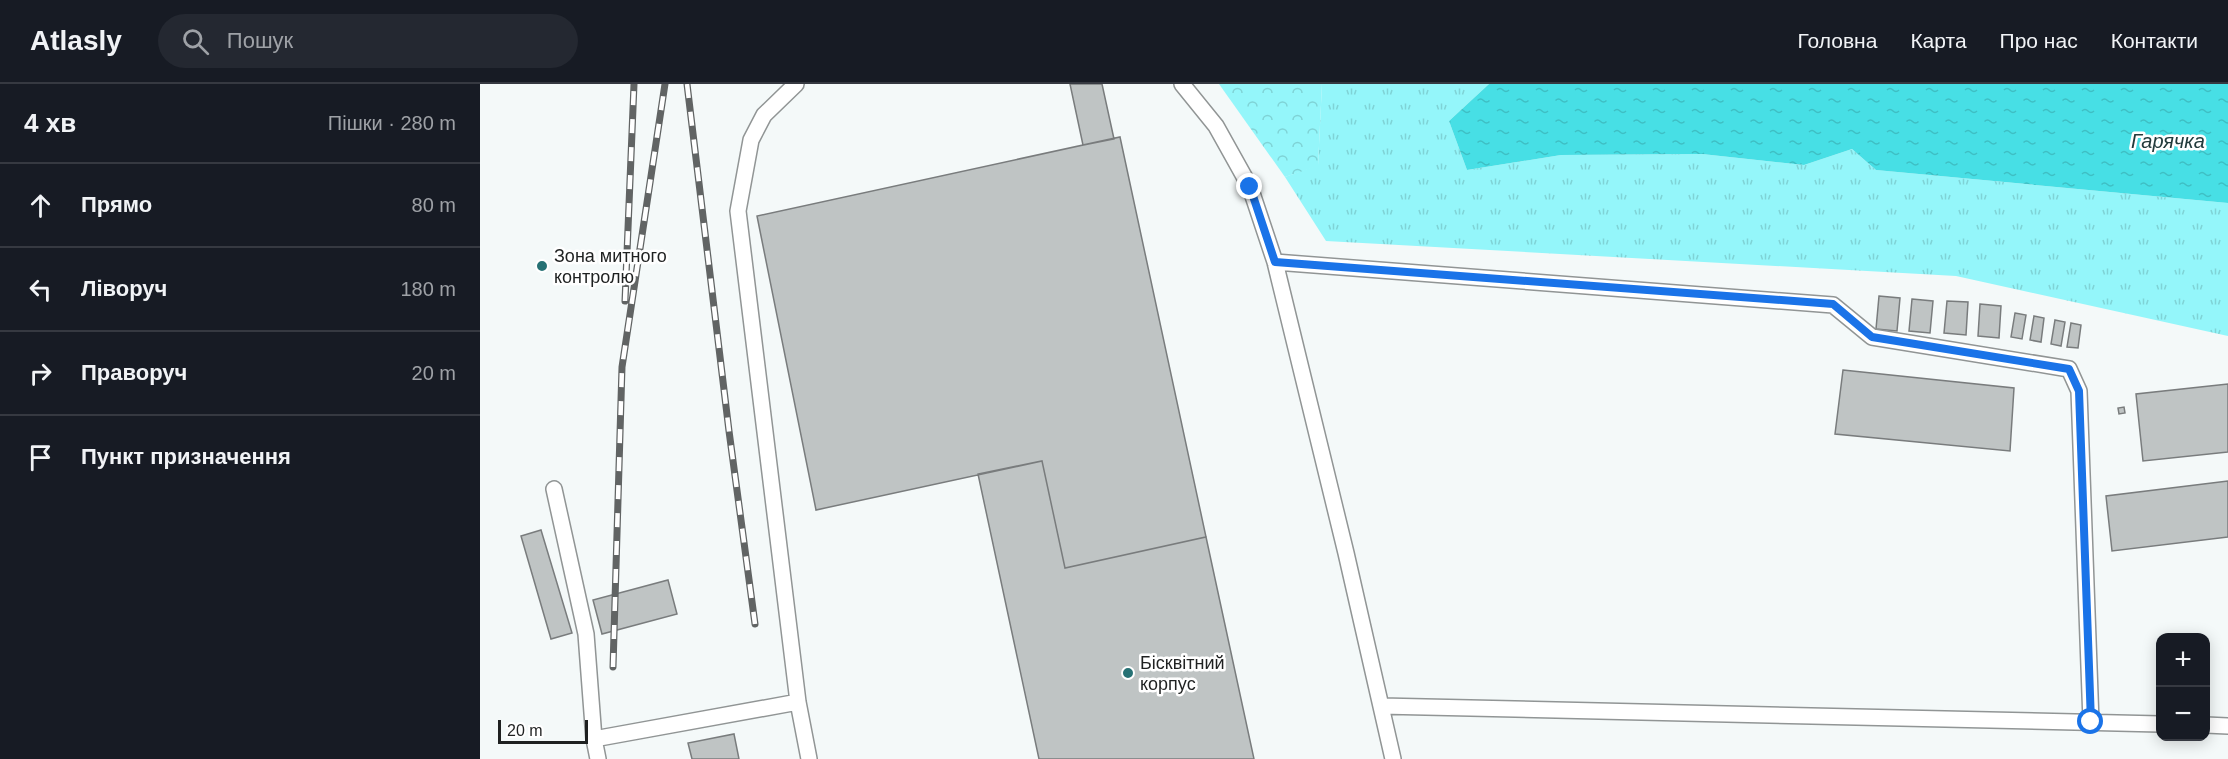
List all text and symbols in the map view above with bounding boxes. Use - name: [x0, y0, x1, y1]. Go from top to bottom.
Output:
- search box: [158, 14, 578, 68]
- text: Atlasly: [30, 25, 122, 56]
- icon: search: [179, 25, 212, 58]
- text: Пошук: [227, 28, 293, 53]
- text: Головна: [1798, 29, 1877, 52]
- text: Карта: [1910, 29, 1967, 52]
- text: Про нас: [2000, 29, 2078, 52]
- text: Контакти: [2111, 29, 2198, 52]
- text: 4 хв: [24, 108, 76, 138]
- text: Пішки · 280 m: [328, 112, 456, 134]
- water label: Гарячка: [2131, 130, 2205, 152]
- route end: [1236, 173, 1262, 199]
- icon: ahead: [24, 189, 57, 222]
- text: Прямо: [81, 192, 152, 217]
- text: 80 m: [412, 194, 456, 216]
- place label: Зона митного контролю: [554, 246, 667, 287]
- marker: Зона митного контролю: [535, 259, 549, 273]
- icon: left: [24, 273, 57, 306]
- text: Ліворуч: [81, 276, 167, 301]
- text: 180 m: [400, 278, 456, 300]
- icon: right: [24, 357, 57, 390]
- text: Праворуч: [81, 360, 187, 385]
- text: 20 m: [412, 362, 456, 384]
- icon: arrive: [24, 441, 57, 474]
- text: Пункт призначення: [81, 444, 291, 469]
- map controls: [2156, 633, 2210, 741]
- button: +: [2156, 633, 2210, 687]
- place label: Бісквітний корпус: [1140, 653, 1225, 694]
- marker: Бісквітний корпус: [1121, 666, 1135, 680]
- button: −: [2156, 687, 2210, 741]
- route start: [2077, 708, 2103, 734]
- scale bar: [498, 717, 588, 744]
- text: 20 m: [507, 722, 543, 739]

